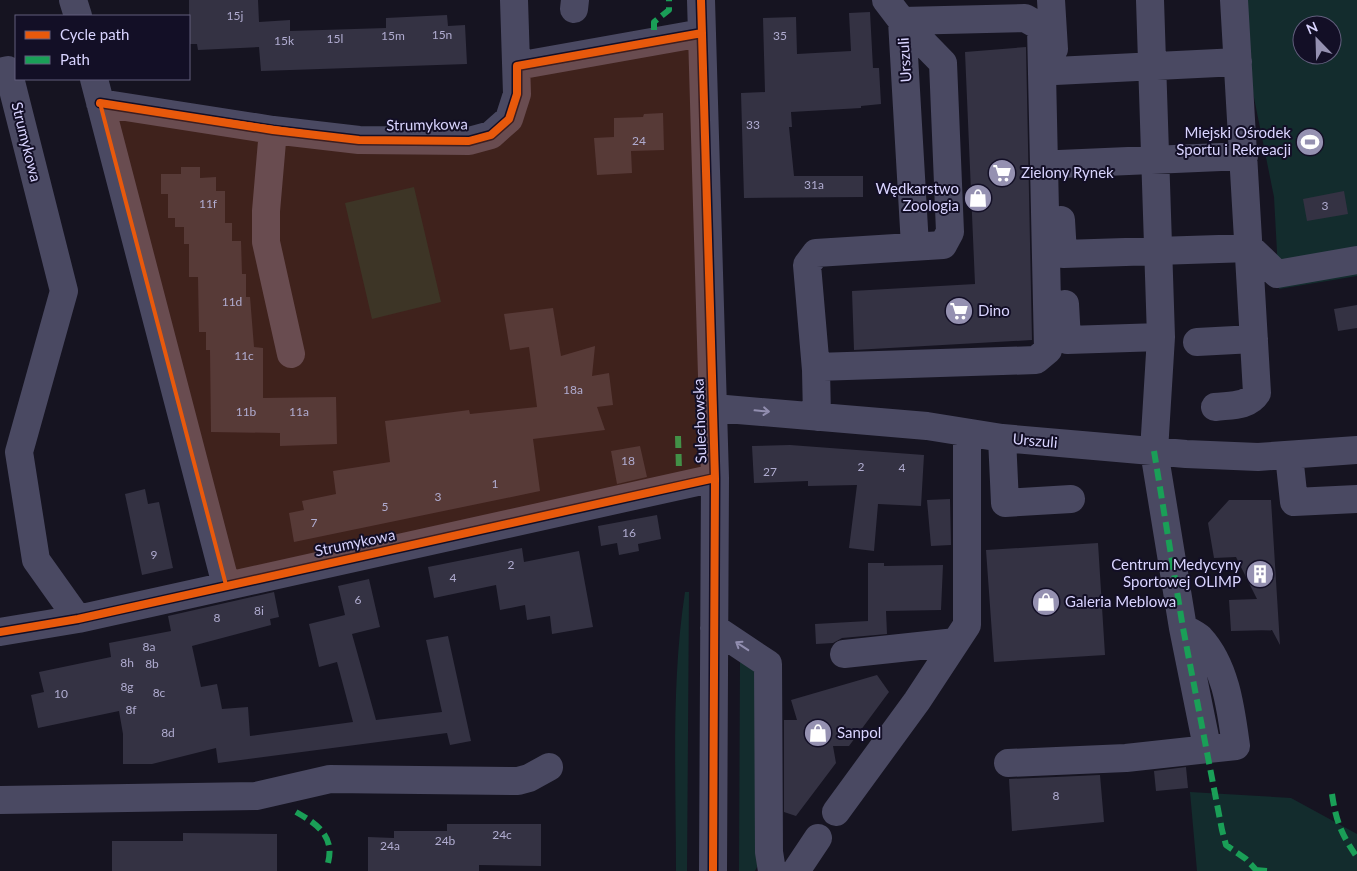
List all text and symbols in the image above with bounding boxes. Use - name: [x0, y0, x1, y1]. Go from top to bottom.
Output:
- house number: 15j: [227, 8, 244, 23]
- legend: [15, 15, 190, 80]
- north arrow: [1292, 15, 1342, 65]
- text: N: [1303, 18, 1320, 38]
- text: Cycle path: [60, 25, 129, 43]
- house number: 15n: [432, 27, 452, 42]
- house number: 15m: [381, 28, 405, 43]
- house number: 35: [773, 28, 787, 43]
- house number: 15l: [327, 31, 343, 46]
- house number: 15k: [274, 33, 295, 48]
- street label: Urszuli: [893, 37, 915, 83]
- text: Path: [60, 50, 90, 68]
- street label: Strumykowa: [8, 100, 46, 184]
- street label: Strumykowa: [386, 114, 468, 134]
- house number: 33: [746, 117, 760, 132]
- place label: Miejski Ośrodek Sportu i Rekreacji: [1176, 123, 1291, 158]
- sports icon: Miejski Ośrodek Sportu i Rekreacji: [1295, 127, 1325, 157]
- house number: 24: [632, 133, 646, 148]
- supermarket icon: Zielony Rynek: [987, 158, 1017, 188]
- place label: Zielony Rynek: [1021, 163, 1114, 181]
- house number: 31a: [804, 177, 824, 192]
- place label: Wędkarstwo Zoologia: [875, 179, 959, 214]
- shop icon: Wędkarstwo Zoologia: [963, 183, 993, 213]
- house number: 11f: [199, 196, 218, 211]
- house number: 3: [1322, 198, 1329, 213]
- house number: 11d: [222, 294, 242, 309]
- supermarket icon: Dino: [944, 296, 974, 326]
- place label: Dino: [978, 301, 1010, 319]
- house number: 11c: [234, 348, 254, 363]
- street label: Sulechowska: [689, 378, 709, 464]
- house number: 18a: [563, 382, 583, 397]
- house number: 11b: [236, 404, 257, 419]
- house number: 11a: [289, 404, 309, 419]
- one-way arrow: [754, 407, 770, 416]
- street label: Urszuli: [1012, 429, 1058, 451]
- house number: 18: [621, 453, 635, 468]
- house number: 2: [858, 459, 865, 474]
- house number: 4: [899, 460, 906, 475]
- house number: 27: [763, 464, 777, 479]
- house number: 1: [492, 476, 499, 491]
- house number: 3: [435, 489, 442, 504]
- house number: 5: [382, 499, 389, 514]
- house number: 7: [311, 515, 318, 530]
- street label: Strumykowa: [313, 525, 397, 559]
- house number: 16: [622, 525, 636, 540]
- house number: 9: [151, 547, 158, 562]
- place label: Centrum Medycyny Sportowej OLIMP: [1111, 555, 1241, 590]
- house number: 2: [508, 557, 515, 572]
- building icon: Centrum Medycyny Sportowej OLIMP: [1245, 559, 1275, 589]
- house number: 4: [450, 570, 457, 585]
- shop icon: Galeria Meblowa: [1031, 587, 1061, 617]
- house number: 6: [355, 592, 362, 607]
- place label: Galeria Meblowa: [1065, 592, 1176, 610]
- house number: 8i: [254, 603, 264, 618]
- house number: 8: [214, 610, 221, 625]
- house number: 8a: [143, 639, 155, 654]
- one-way arrow: [735, 640, 749, 650]
- house number: 8h: [120, 655, 134, 670]
- house number: 8b: [145, 656, 159, 671]
- house number: 8g: [120, 679, 134, 694]
- house number: 8c: [153, 685, 166, 700]
- house number: 10: [54, 686, 68, 701]
- house number: 8f: [125, 702, 137, 717]
- shop icon: Sanpol: [803, 718, 833, 748]
- place label: Sanpol: [837, 723, 881, 741]
- house number: 8d: [161, 725, 175, 740]
- house number: 8: [1053, 788, 1060, 803]
- house number: 24c: [492, 827, 512, 842]
- house number: 24b: [435, 833, 456, 848]
- house number: 24a: [380, 838, 400, 853]

